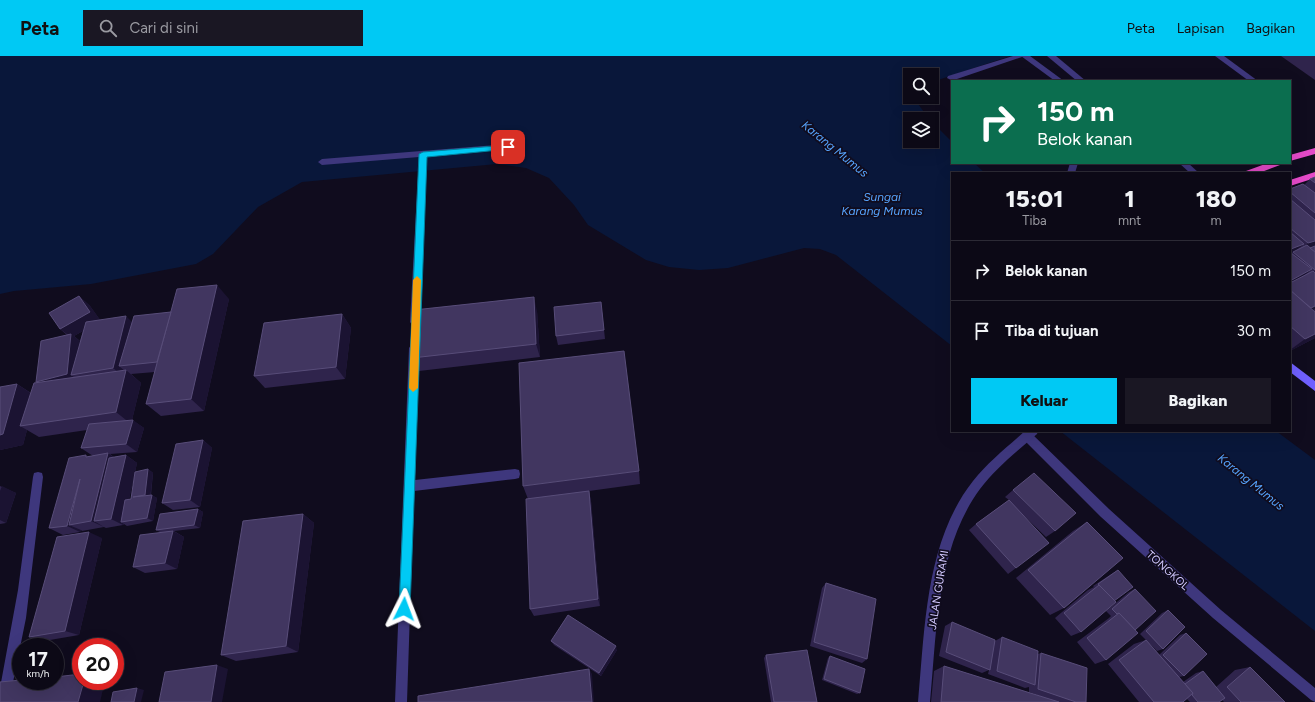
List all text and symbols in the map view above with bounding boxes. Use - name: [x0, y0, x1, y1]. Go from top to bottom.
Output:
- search box: [83, 10, 363, 46]
- text: Peta: [20, 17, 59, 40]
- icon: search: [97, 17, 119, 39]
- text: Cari di sini: [129, 19, 198, 37]
- text: Peta: [1127, 20, 1155, 37]
- text: Lapisan: [1177, 20, 1224, 37]
- text: Bagikan: [1246, 20, 1295, 37]
- map controls: [903, 68, 939, 148]
- button: search: [903, 68, 939, 104]
- text: 150 m: [1037, 94, 1114, 128]
- icon: right: [971, 96, 1023, 148]
- button: layers: [903, 112, 939, 148]
- water label: Karang Mumus: [799, 118, 871, 180]
- text: Belok kanan: [1037, 128, 1132, 150]
- pin: [491, 130, 525, 164]
- icon: arrive: [497, 136, 519, 158]
- text: 15:01: [1006, 184, 1063, 213]
- text: 1: [1125, 184, 1135, 213]
- text: 180: [1196, 184, 1236, 213]
- water label: Sungai Karang Mumus: [841, 190, 923, 218]
- text: Tiba: [1022, 213, 1047, 228]
- text: mnt: [1118, 213, 1141, 228]
- text: m: [1211, 213, 1222, 228]
- icon: right: [971, 260, 993, 282]
- text: Belok kanan: [1005, 262, 1087, 280]
- text: 150 m: [1230, 262, 1271, 280]
- icon: arrive: [971, 320, 993, 342]
- text: Tiba di tujuan: [1005, 322, 1099, 340]
- text: 30 m: [1237, 322, 1271, 340]
- button: Keluar: [971, 378, 1117, 424]
- button: Bagikan: [1125, 378, 1271, 424]
- water label: Karang Mumus: [1215, 451, 1287, 513]
- street label: TONGKOL: [1144, 548, 1192, 593]
- street label: JALAN GURAMI: [926, 549, 951, 631]
- position arrow: [383, 588, 425, 630]
- speed limit sign: 20: [72, 638, 124, 690]
- text: 17: [28, 647, 48, 671]
- text: km/h: [27, 667, 49, 680]

